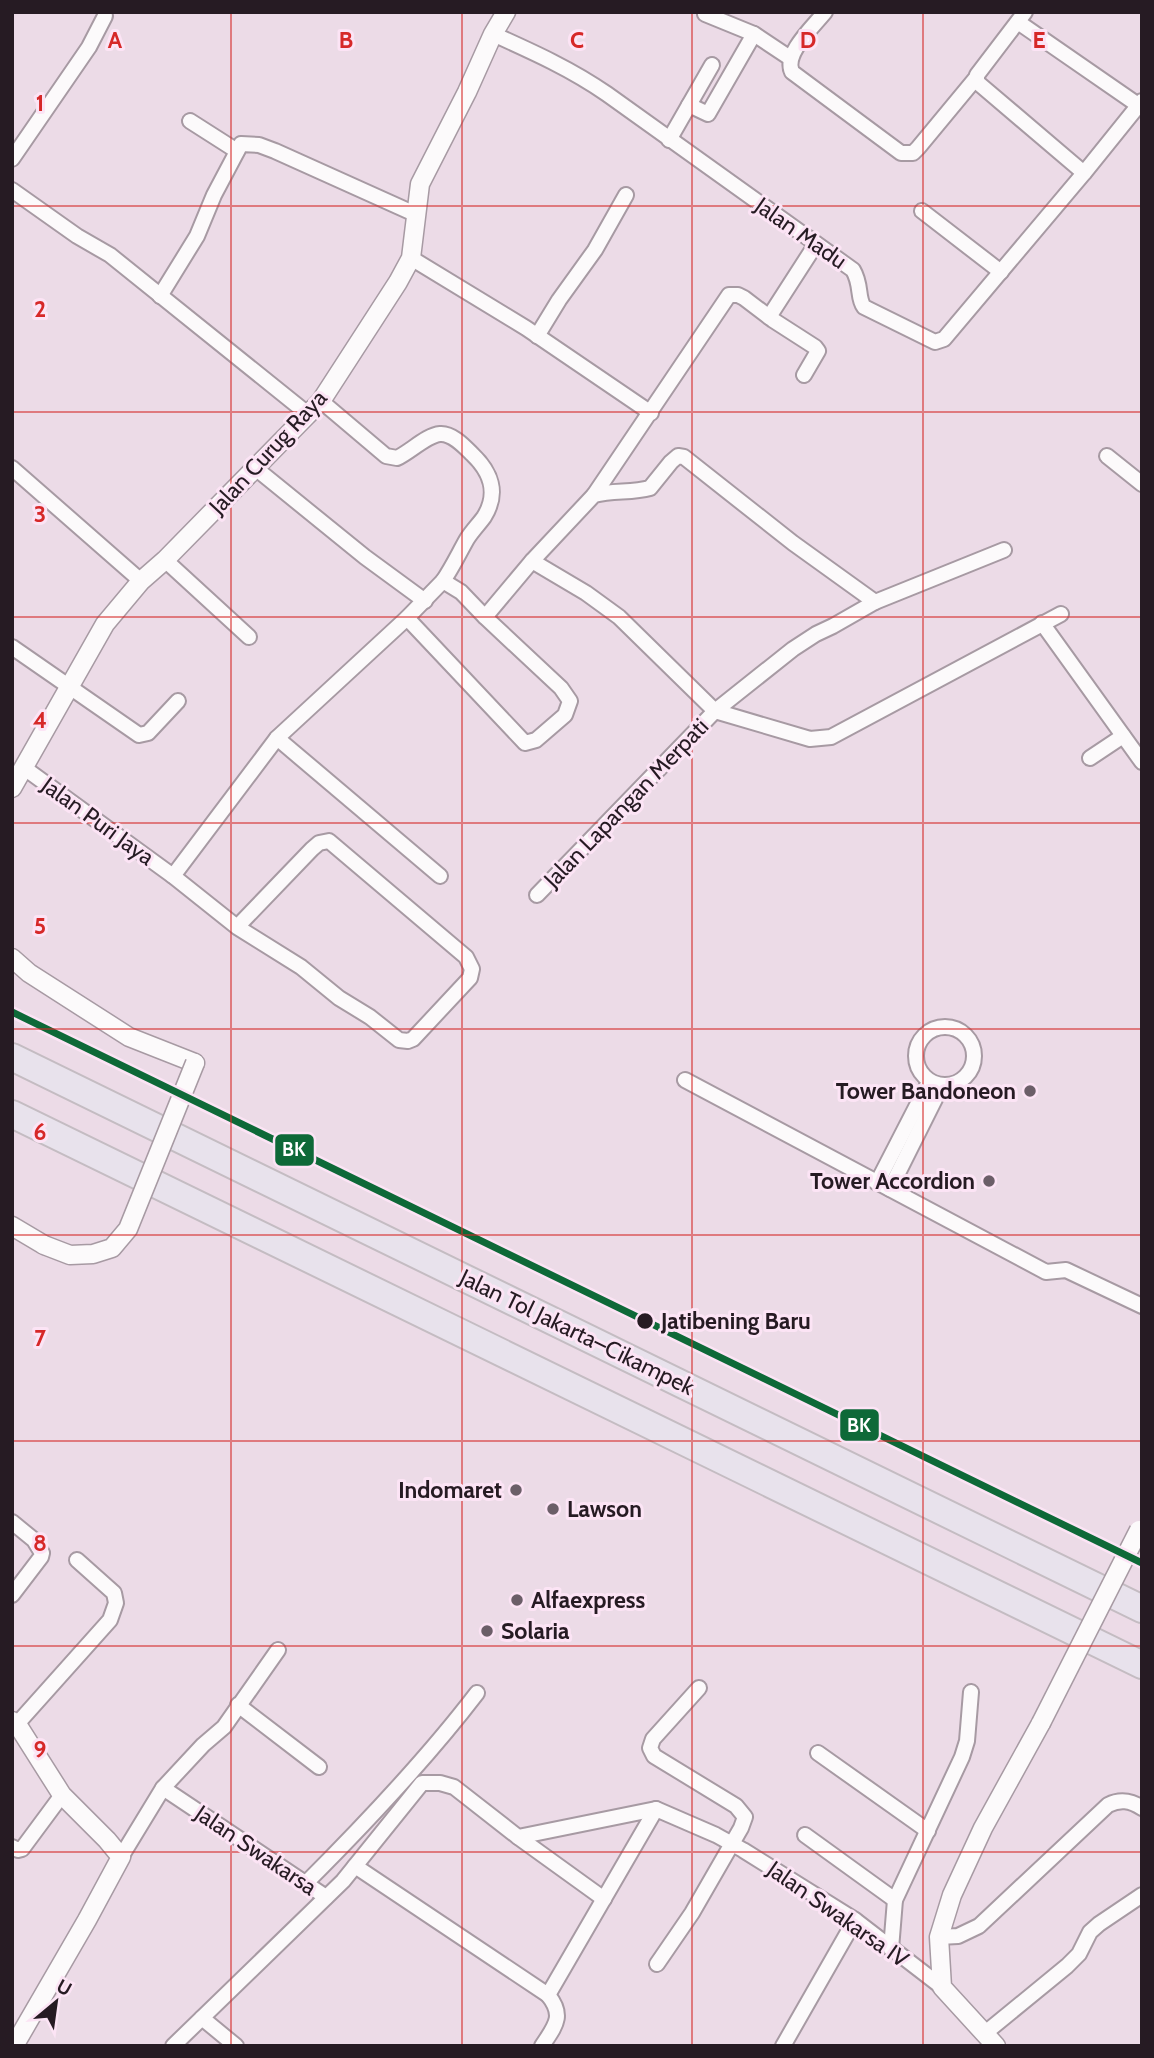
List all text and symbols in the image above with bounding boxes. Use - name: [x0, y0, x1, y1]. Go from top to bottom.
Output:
- text: A: [108, 26, 123, 54]
- text: B: [339, 26, 353, 54]
- text: C: [570, 26, 584, 54]
- text: D: [800, 26, 816, 54]
- text: E: [1032, 26, 1046, 54]
- text: 1: [36, 89, 44, 117]
- street label: Jalan Madu: [749, 191, 852, 275]
- text: 2: [34, 295, 46, 323]
- street label: Jalan Curug Raya: [203, 384, 333, 521]
- text: 3: [34, 500, 46, 528]
- text: 4: [33, 706, 47, 734]
- street label: Jalan Lapangan Merpati: [537, 712, 714, 894]
- street label: Jalan Puri Jaya: [35, 770, 160, 871]
- text: 5: [34, 912, 46, 940]
- place label: Tower Bandoneon: [836, 1077, 1016, 1105]
- marker: Tower Bandoneon: [1022, 1083, 1038, 1099]
- text: 6: [34, 1118, 46, 1146]
- line badge: BK: [274, 1133, 315, 1167]
- text: BK: [282, 1138, 306, 1161]
- place label: Tower Accordion: [810, 1167, 975, 1195]
- marker: Tower Accordion: [981, 1173, 997, 1189]
- street label: Jalan Tol Jakarta–Cikampek: [454, 1263, 699, 1401]
- place label: Jatibening Baru: [660, 1307, 811, 1335]
- marker: Jatibening Baru: [635, 1311, 655, 1331]
- text: 7: [34, 1324, 46, 1352]
- line badge: BK: [839, 1408, 880, 1442]
- text: BK: [847, 1414, 871, 1437]
- place label: Indomaret: [398, 1476, 502, 1504]
- marker: Indomaret: [508, 1482, 524, 1498]
- place label: Lawson: [567, 1495, 642, 1523]
- marker: Lawson: [545, 1501, 561, 1517]
- text: 8: [33, 1529, 47, 1557]
- place label: Alfaexpress: [531, 1586, 645, 1614]
- marker: Alfaexpress: [509, 1592, 525, 1608]
- place label: Solaria: [501, 1617, 570, 1645]
- marker: Solaria: [479, 1623, 495, 1639]
- text: 9: [34, 1735, 46, 1763]
- street label: Jalan Swakarsa: [189, 1798, 322, 1901]
- street label: Jalan Swakarsa IV: [761, 1854, 914, 1973]
- north arrow: [21, 1967, 91, 2037]
- text: U: [52, 1974, 76, 2001]

